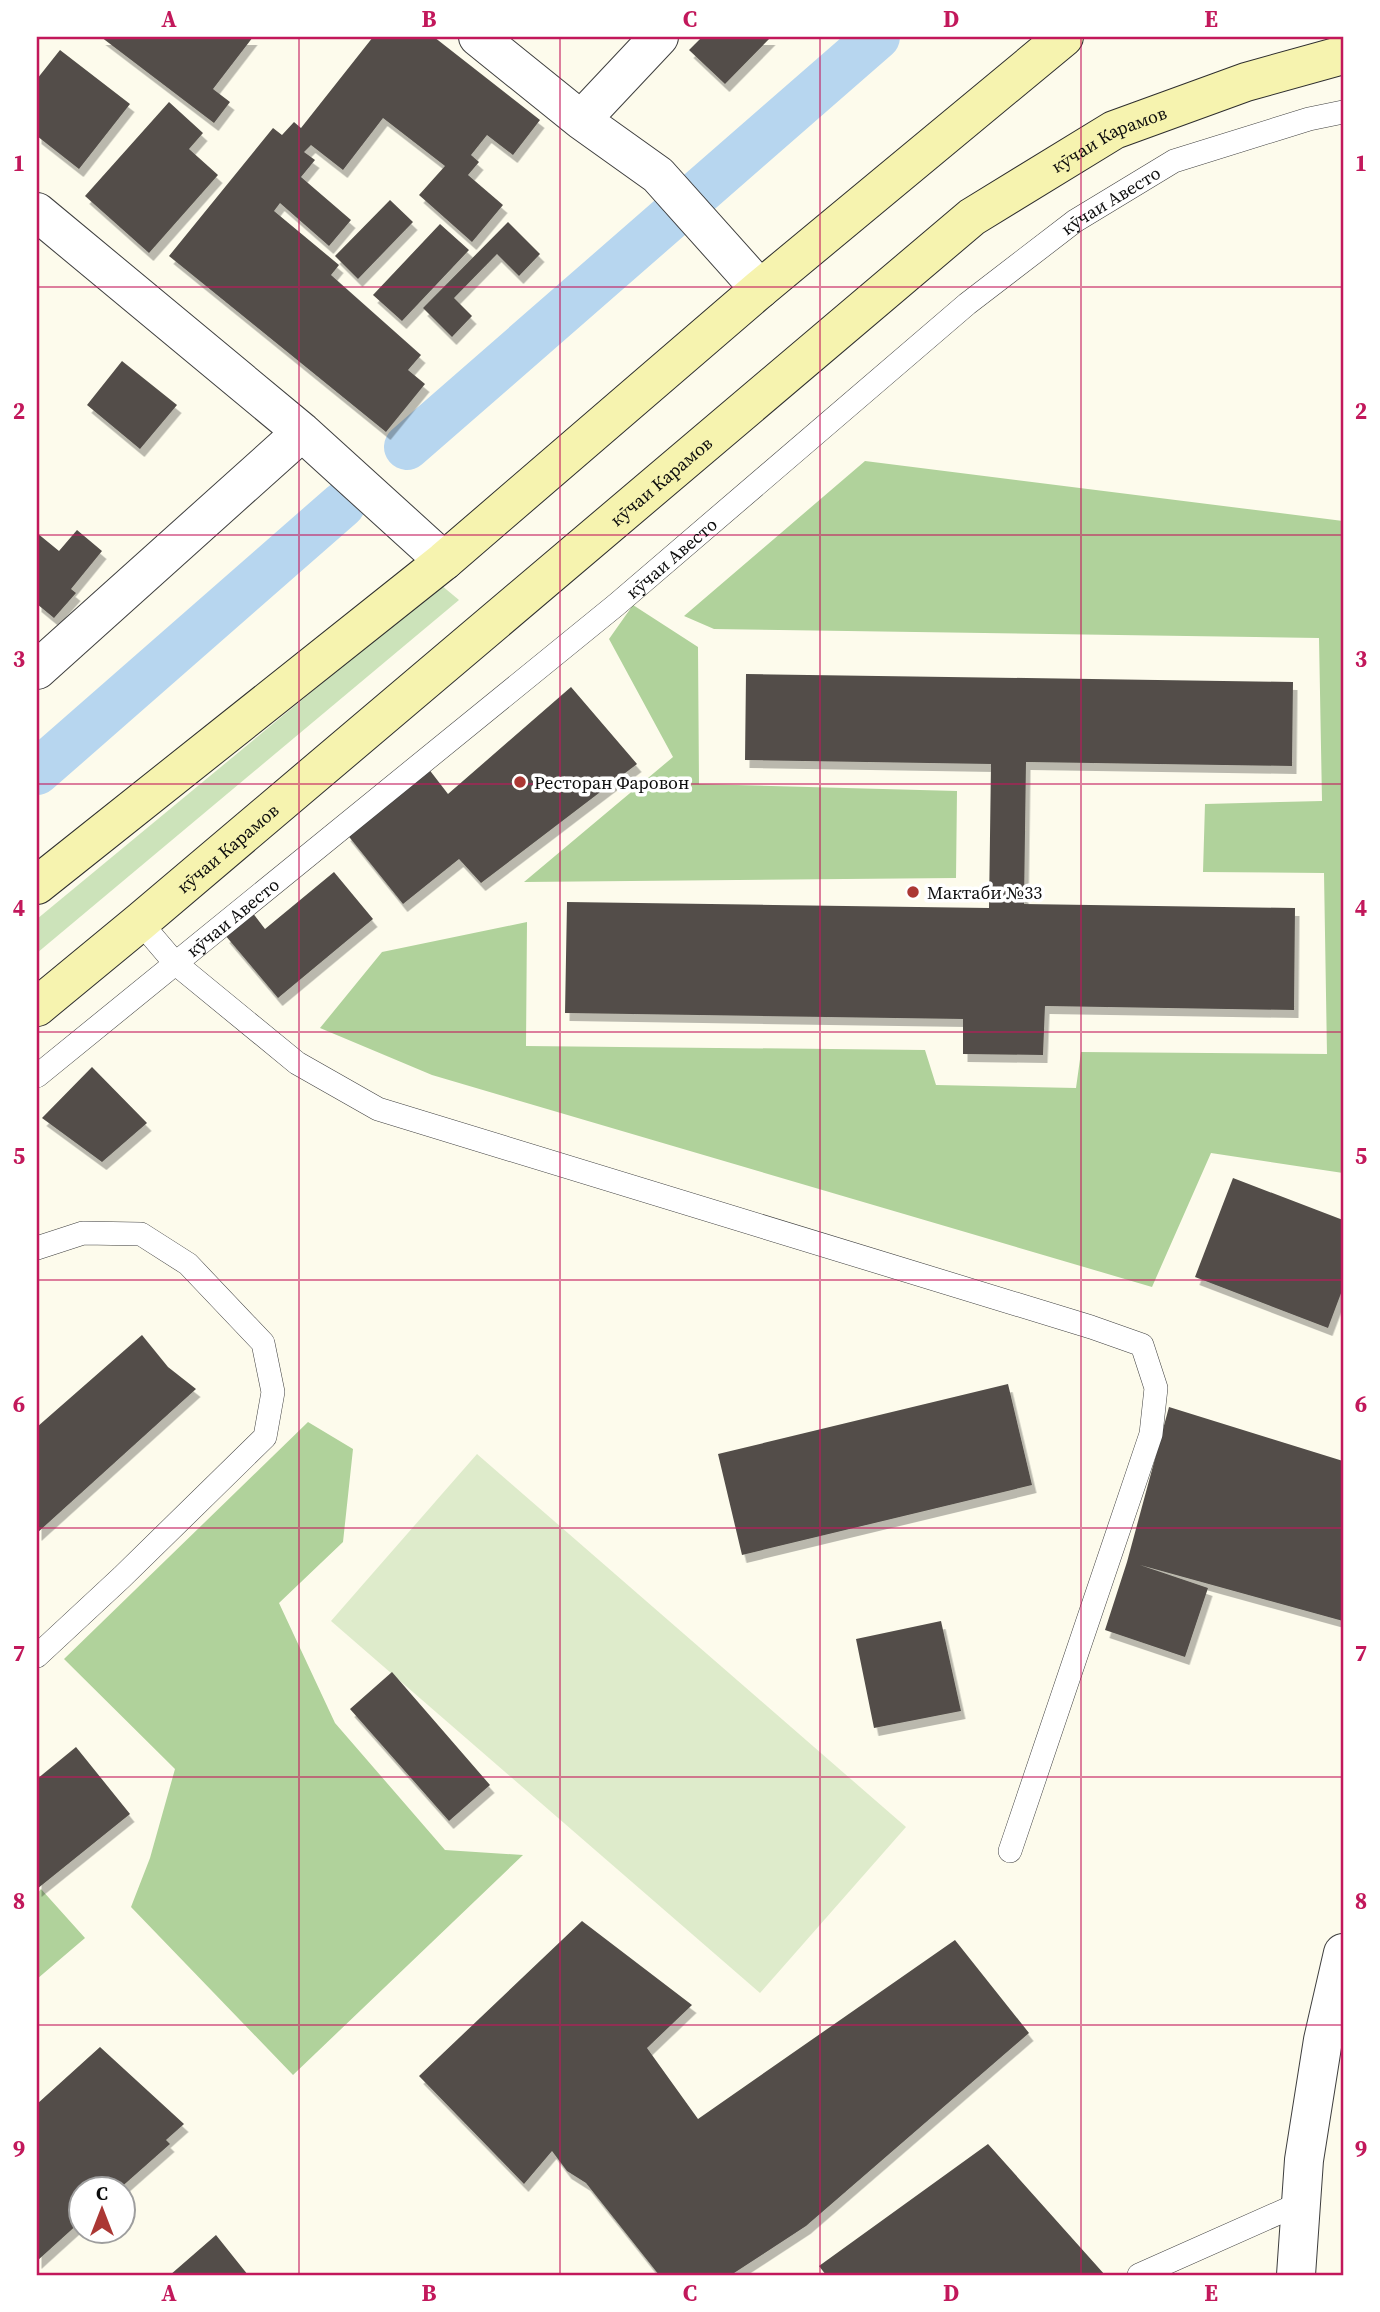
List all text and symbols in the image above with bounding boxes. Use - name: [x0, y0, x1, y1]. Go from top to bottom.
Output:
- text: A: [161, 3, 177, 35]
- text: B: [422, 3, 437, 35]
- text: C: [683, 3, 697, 35]
- text: D: [943, 3, 959, 35]
- text: E: [1204, 3, 1218, 35]
- street label: кӯчаи Карамов: [1046, 100, 1170, 178]
- text: 1: [13, 147, 25, 179]
- text: 1: [1355, 147, 1367, 179]
- street label: кӯчаи Авесто: [1055, 160, 1165, 240]
- text: 2: [13, 395, 25, 427]
- text: 2: [1355, 395, 1367, 427]
- street label: кӯчаи Карамов: [604, 430, 717, 531]
- street label: кӯчаи Авесто: [620, 511, 722, 604]
- text: 3: [13, 643, 25, 675]
- text: 3: [1355, 643, 1367, 675]
- place label: Ресторан Фаровон: [534, 770, 689, 795]
- marker: Ресторан Фаровон: [512, 774, 528, 790]
- street label: кӯчаи Карамов: [171, 797, 284, 899]
- street label: кӯчаи Авесто: [181, 872, 284, 962]
- place label: Мактаби №33: [927, 880, 1042, 905]
- marker: Мактаби №33: [905, 884, 921, 900]
- text: 4: [13, 892, 25, 924]
- text: 4: [1355, 892, 1367, 924]
- text: 5: [13, 1140, 25, 1172]
- text: 5: [1355, 1140, 1367, 1172]
- text: 6: [13, 1388, 25, 1420]
- text: 6: [1355, 1388, 1367, 1420]
- text: 7: [13, 1637, 25, 1669]
- text: 7: [1355, 1637, 1367, 1669]
- text: 8: [13, 1885, 25, 1917]
- text: 8: [1355, 1885, 1367, 1917]
- text: 9: [13, 2133, 25, 2165]
- text: 9: [1355, 2133, 1367, 2165]
- north arrow: [66, 2176, 136, 2246]
- text: С: [96, 2180, 108, 2206]
- text: A: [161, 2277, 177, 2309]
- text: B: [422, 2277, 437, 2309]
- text: C: [683, 2277, 697, 2309]
- text: D: [943, 2277, 959, 2309]
- text: E: [1204, 2277, 1218, 2309]

